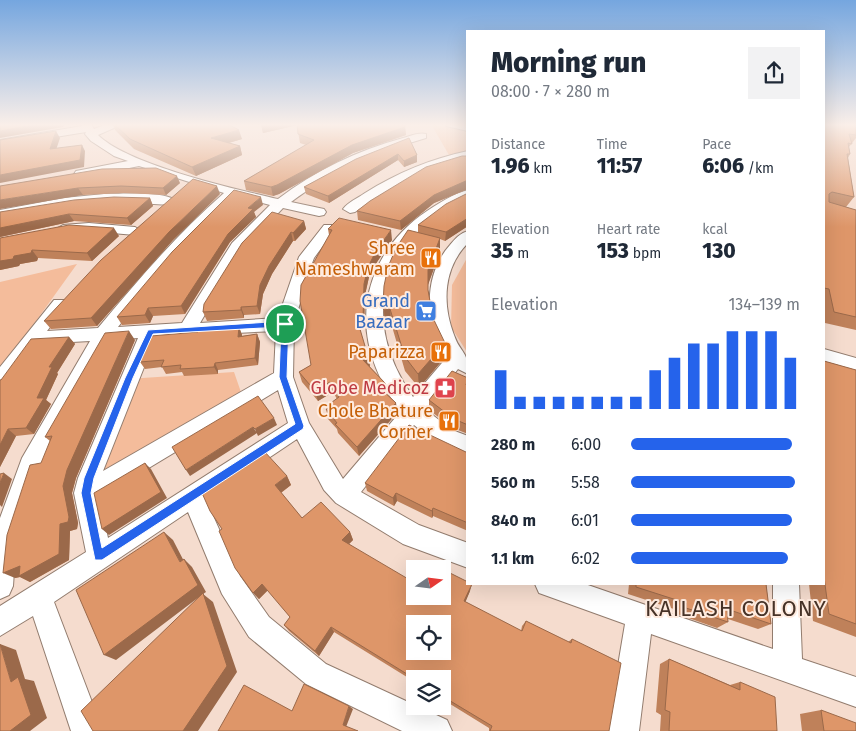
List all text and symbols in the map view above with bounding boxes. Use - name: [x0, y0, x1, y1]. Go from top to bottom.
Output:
- text: Morning run: [491, 46, 646, 79]
- button: share: [748, 47, 800, 99]
- text: 08:00 · 7 × 280 m: [491, 82, 610, 101]
- text: Distance: [491, 136, 545, 153]
- text: Time: [597, 136, 627, 153]
- text: Pace: [702, 136, 731, 153]
- text: 1.96: [491, 153, 530, 179]
- text: 11:57: [597, 153, 642, 179]
- text: 6:06: [702, 153, 744, 179]
- text: km: [530, 160, 552, 177]
- text: /km: [744, 160, 774, 177]
- text: Elevation: [491, 221, 550, 238]
- text: Heart rate: [597, 221, 660, 238]
- text: kcal: [702, 221, 728, 238]
- place label: Shree Nameshwaram: [295, 237, 415, 280]
- text: 35: [491, 238, 514, 264]
- text: 153: [597, 238, 629, 264]
- text: 130: [702, 238, 736, 264]
- text: m: [514, 245, 529, 262]
- text: bpm: [629, 245, 661, 262]
- restaurant icon: Shree Nameshwaram: [419, 246, 443, 270]
- place label: Grand Bazaar: [355, 290, 410, 333]
- text: Elevation: [491, 295, 558, 314]
- text: 134–139 m: [728, 295, 800, 314]
- supermarket icon: Grand Bazaar: [414, 299, 438, 323]
- pin: [264, 303, 306, 345]
- icon: arrive: [271, 310, 299, 338]
- restaurant icon: Paparizza: [429, 340, 453, 364]
- place label: Paparizza: [348, 341, 425, 363]
- pharmacy icon: Globe Medicoz: [433, 376, 457, 400]
- place label: Globe Medicoz: [311, 377, 429, 399]
- place label: Chole Bhature Corner: [318, 400, 433, 443]
- restaurant icon: Chole Bhature Corner: [437, 409, 461, 433]
- text: 280 m: [491, 435, 535, 454]
- text: 6:00: [571, 435, 601, 454]
- text: 560 m: [491, 473, 535, 492]
- text: 5:58: [571, 473, 600, 492]
- text: 840 m: [491, 511, 536, 530]
- text: 6:01: [571, 511, 599, 530]
- text: 1.1 km: [491, 549, 534, 568]
- text: 6:02: [571, 549, 600, 568]
- north arrow: [406, 560, 451, 605]
- map controls: [406, 560, 451, 715]
- district label: KAILASH COLONY: [645, 595, 827, 622]
- button: locate: [406, 615, 451, 660]
- button: layers: [406, 670, 451, 715]

